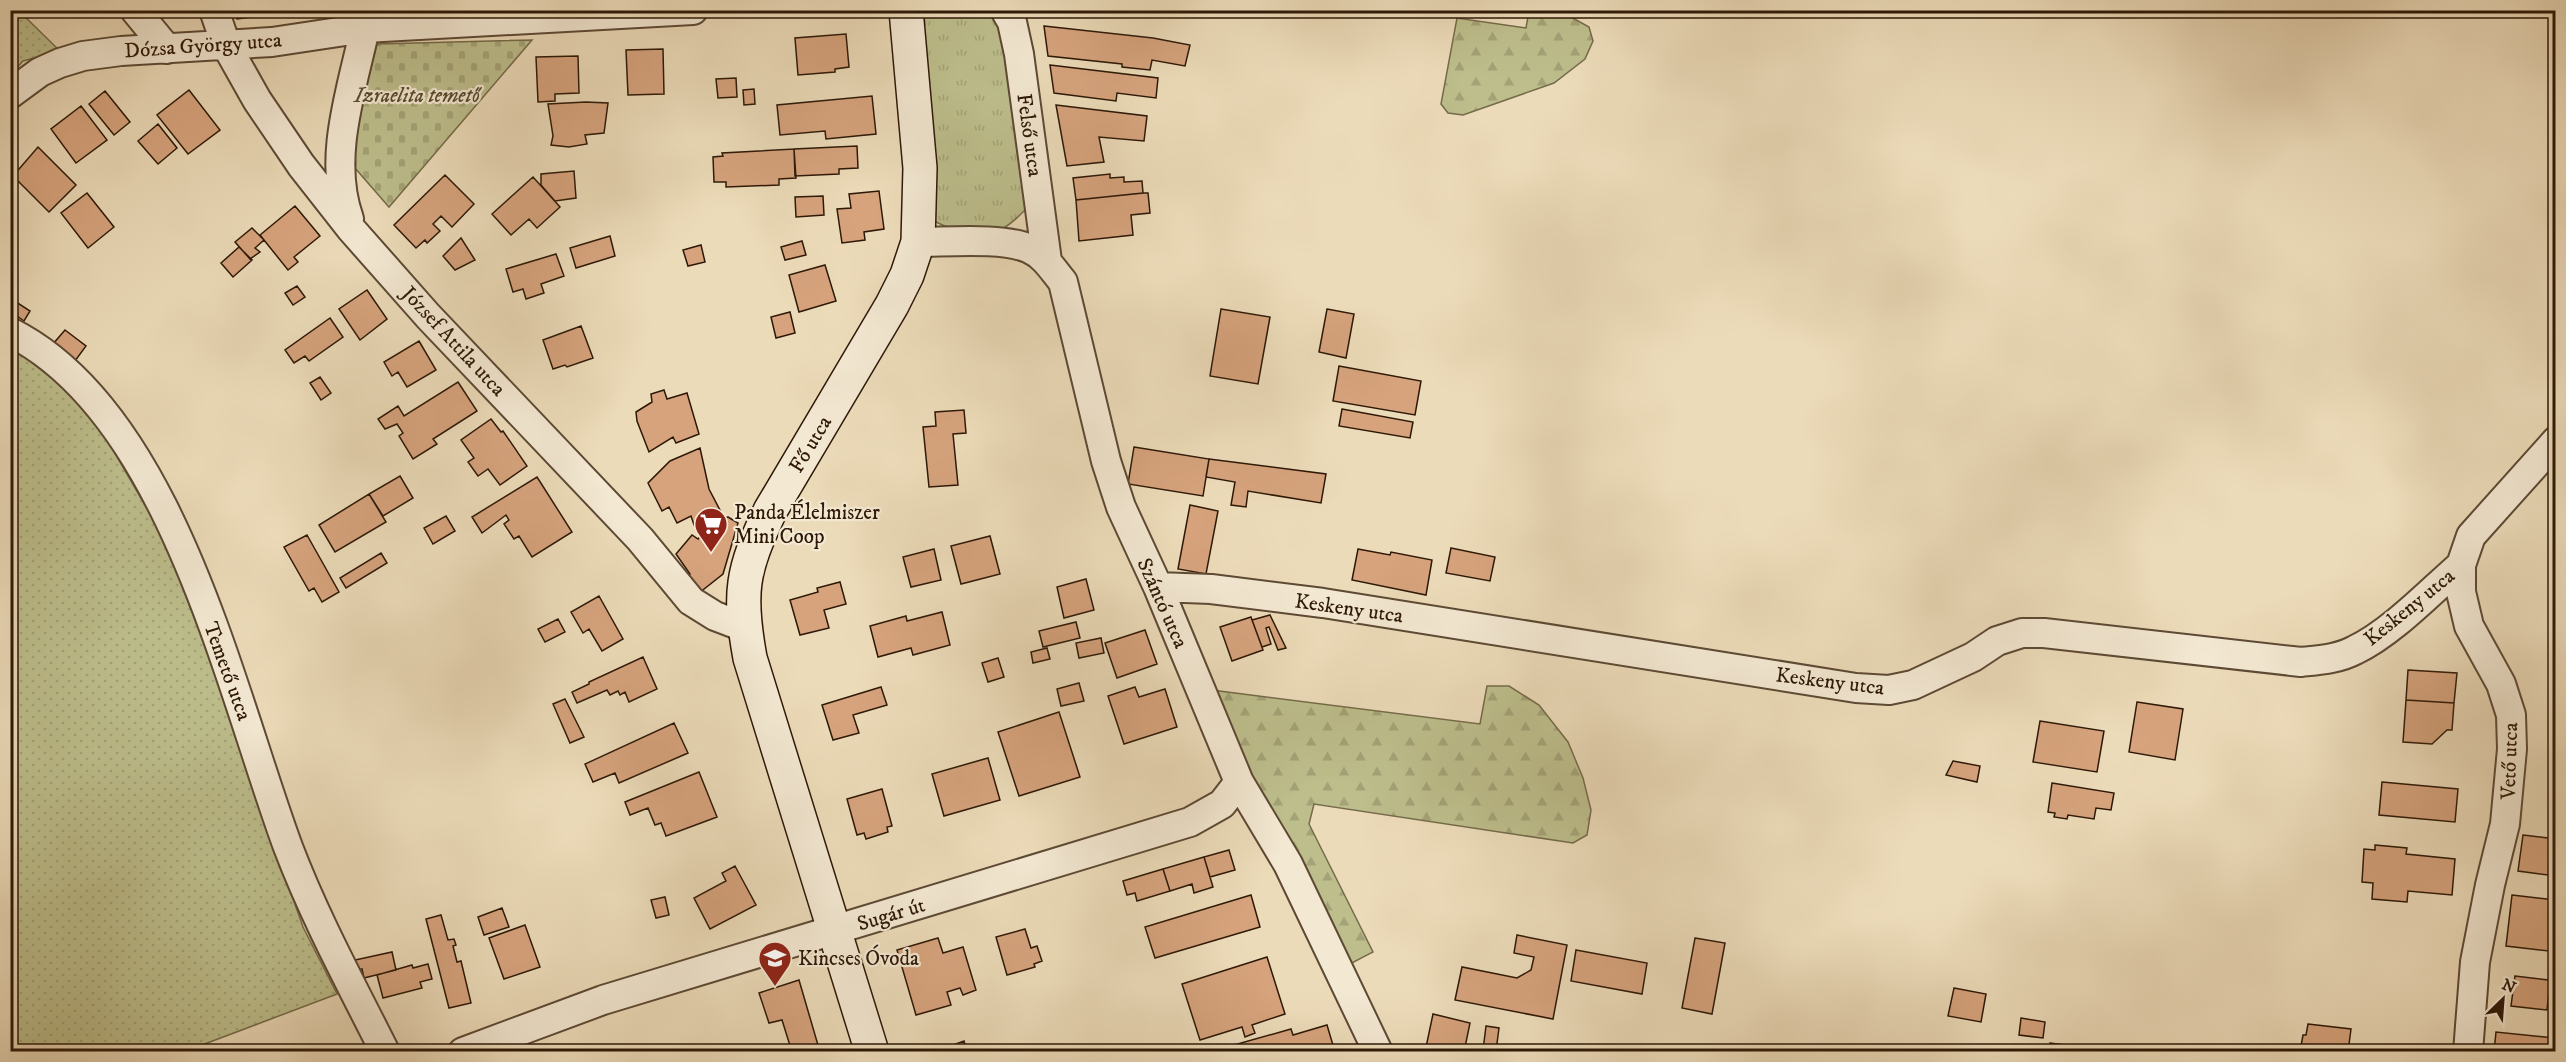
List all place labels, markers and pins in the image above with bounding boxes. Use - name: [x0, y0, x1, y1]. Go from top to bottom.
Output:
- place label: Panda Élelmiszer Mini Coop: [734, 499, 880, 550]
- supermarket icon: Panda Élelmiszer Mini Coop: [693, 506, 729, 553]
- school or university icon: Kincses Óvoda: [757, 940, 793, 987]
- place label: Kincses Óvoda: [798, 944, 919, 972]

